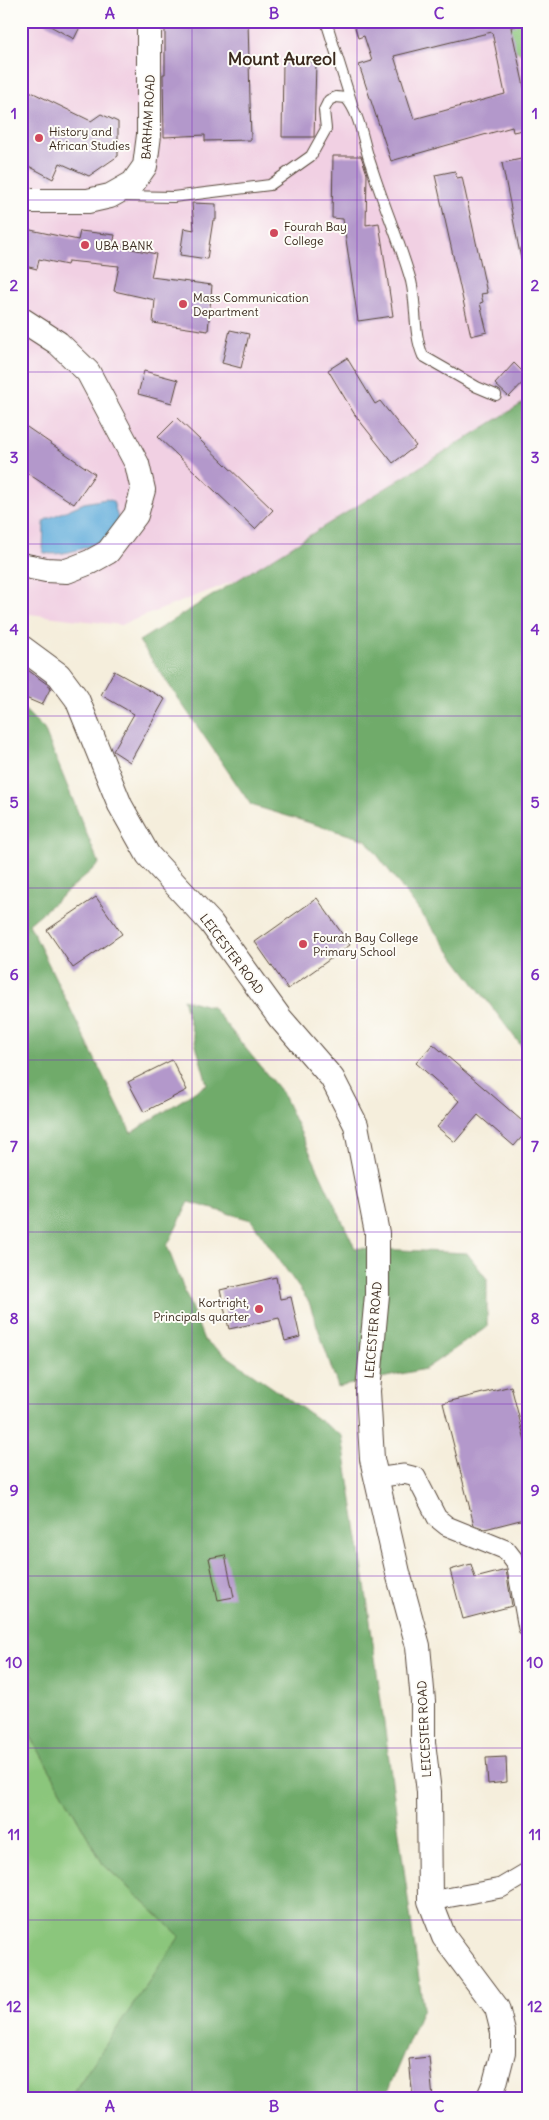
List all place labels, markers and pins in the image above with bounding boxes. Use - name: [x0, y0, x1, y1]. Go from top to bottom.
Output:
- place label: History and African Studies: [49, 124, 130, 153]
- marker: History and African Studies: [33, 132, 45, 144]
- place label: Fourah Bay College: [284, 219, 347, 248]
- marker: Fourah Bay College: [268, 227, 280, 239]
- place label: UBA BANK: [95, 238, 153, 253]
- marker: UBA BANK: [79, 239, 91, 251]
- place label: Mass Communication Department: [193, 290, 309, 319]
- marker: Mass Communication Department: [177, 298, 189, 310]
- place label: Fourah Bay College Primary School: [313, 930, 418, 959]
- marker: Fourah Bay College Primary School: [297, 938, 309, 950]
- place label: Kortright, Principals quarter: [153, 1295, 249, 1324]
- marker: Kortright, Principals quarter: [253, 1303, 265, 1315]

